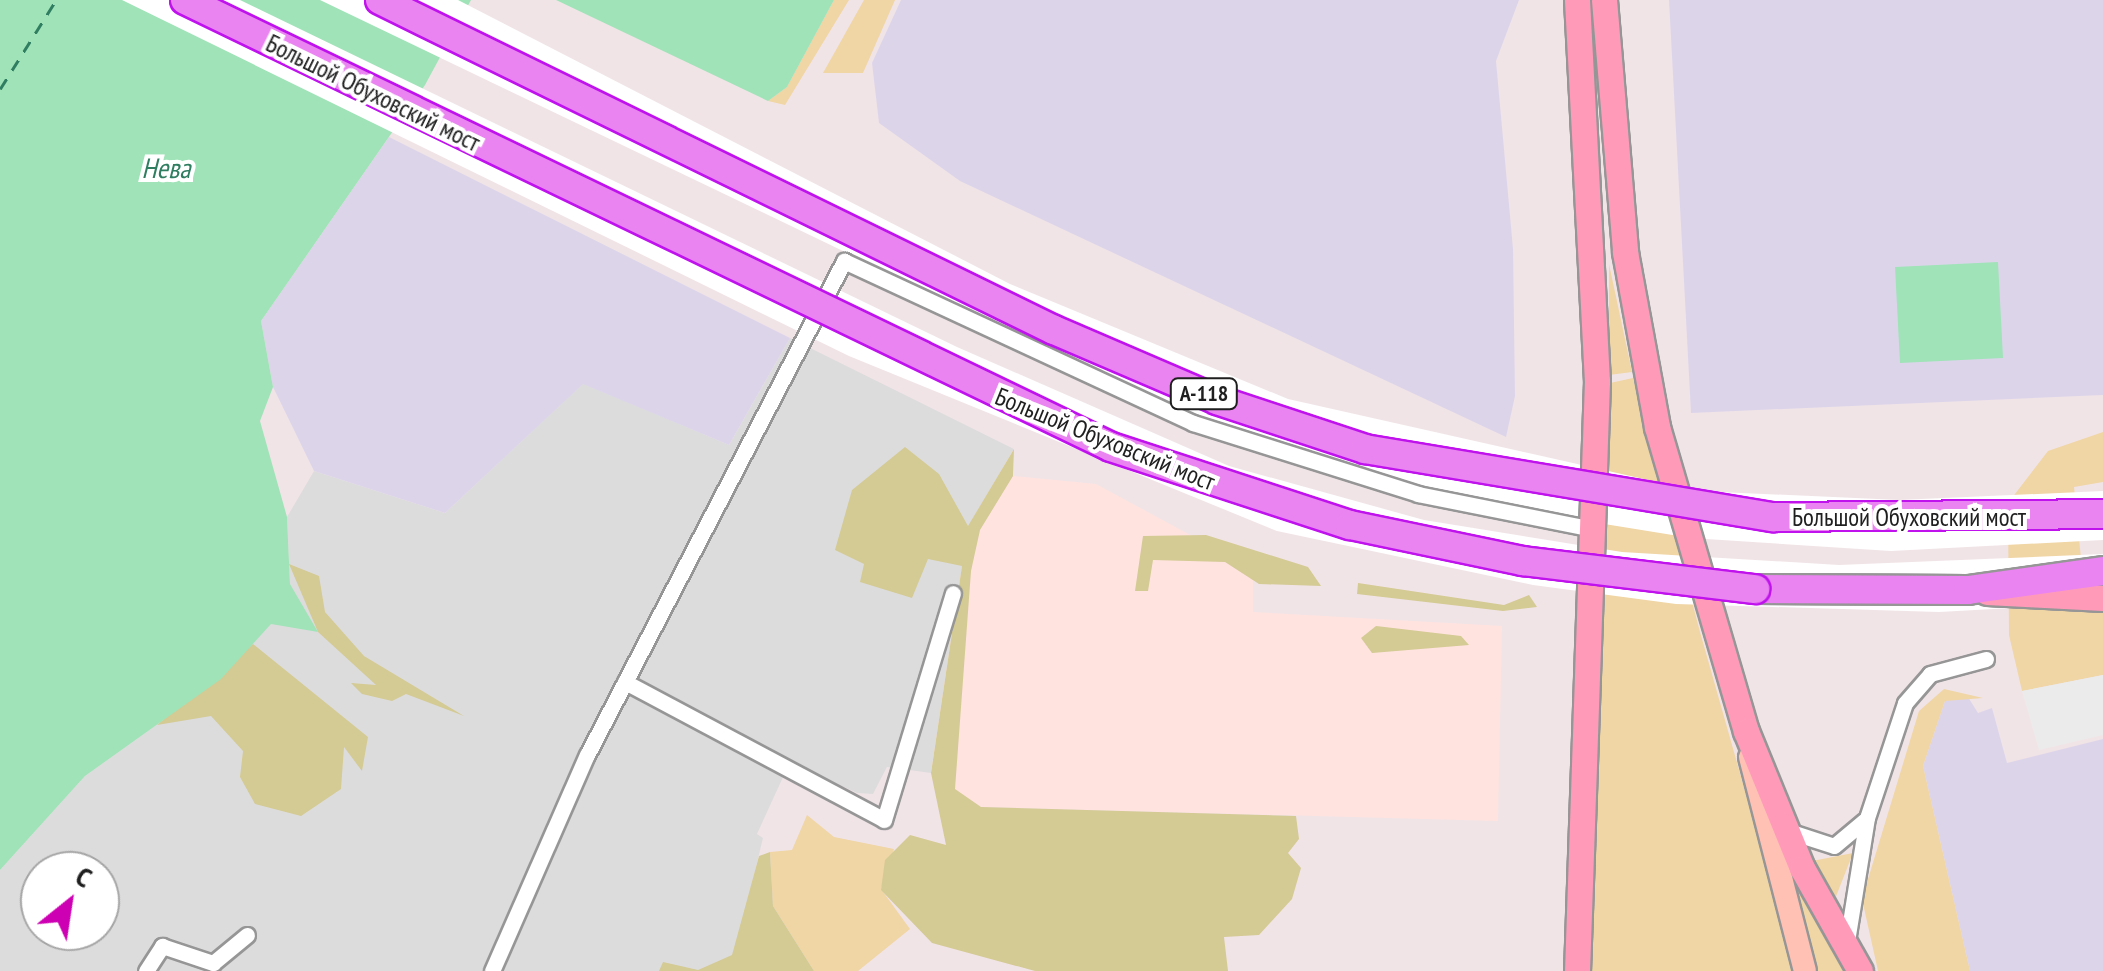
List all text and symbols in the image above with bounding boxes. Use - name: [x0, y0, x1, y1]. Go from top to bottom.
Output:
- street label: Большой Обуховский мост: [261, 28, 485, 158]
- water label: Нева: [141, 151, 191, 185]
- road number: А-118: [1169, 377, 1239, 411]
- street label: Большой Обуховский мост: [991, 381, 1219, 497]
- street label: Большой Обуховский мост: [1792, 502, 2026, 532]
- north arrow: [20, 851, 120, 951]
- text: С: [69, 857, 99, 896]

